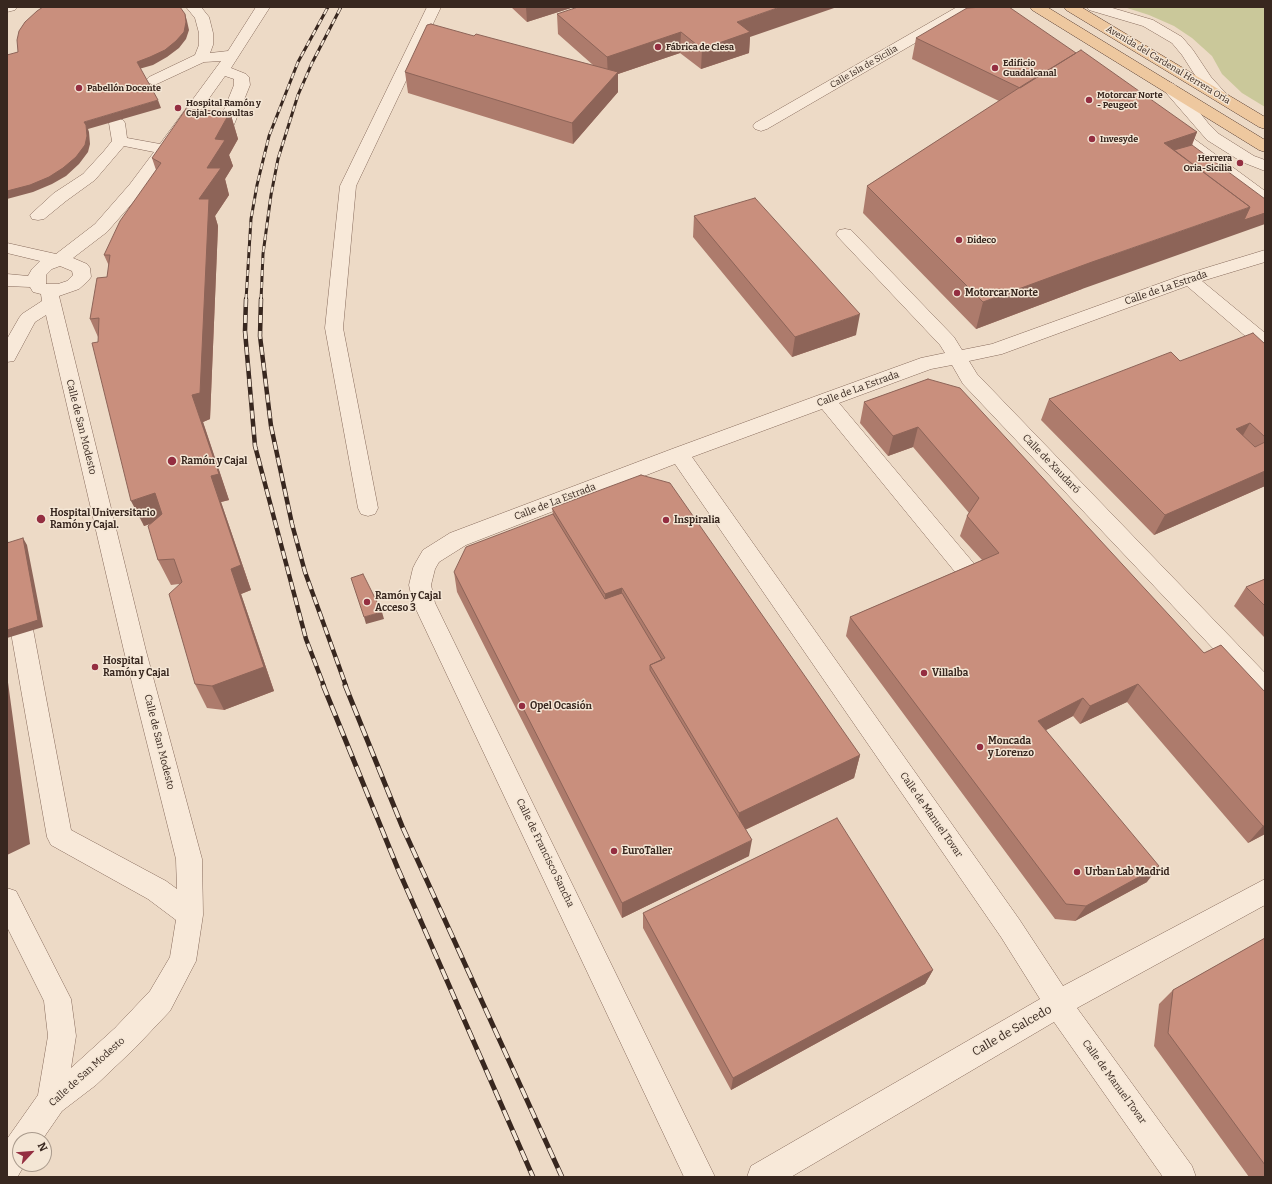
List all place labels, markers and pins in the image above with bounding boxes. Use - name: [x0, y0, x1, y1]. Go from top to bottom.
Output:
- marker: Fábrica de Clesa: [653, 42, 663, 52]
- place label: Fábrica de Clesa: [666, 42, 734, 52]
- place label: Edificio Guadalcanal: [1003, 58, 1057, 79]
- marker: Edificio Guadalcanal: [990, 63, 1000, 73]
- marker: Pabellón Docente: [74, 83, 84, 93]
- place label: Pabellón Docente: [87, 83, 161, 93]
- place label: Motorcar Norte - Peugeot: [1097, 90, 1163, 111]
- marker: Motorcar Norte - Peugeot: [1084, 95, 1094, 105]
- place label: Hospital Ramón y Cajal-Consultas: [186, 98, 261, 119]
- marker: Hospital Ramón y Cajal-Consultas: [173, 103, 183, 113]
- marker: Invesyde: [1087, 134, 1097, 144]
- place label: Invesyde: [1100, 134, 1138, 144]
- place label: Herrera Oria-Sicilia: [1183, 153, 1232, 174]
- marker: Herrera Oria-Sicilia: [1235, 158, 1245, 168]
- marker: Dideco: [954, 235, 964, 245]
- place label: Dideco: [967, 235, 996, 245]
- place label: Motorcar Norte: [965, 287, 1038, 299]
- marker: Motorcar Norte: [952, 288, 962, 298]
- marker: Ramón y Cajal: [166, 455, 178, 467]
- place label: Ramón y Cajal: [181, 455, 247, 467]
- place label: Hospital Universitario Ramón y Cajal.: [50, 507, 156, 530]
- marker: Hospital Universitario Ramón y Cajal.: [35, 513, 47, 525]
- place label: Inspiralia: [674, 514, 720, 526]
- marker: Inspiralia: [661, 515, 671, 525]
- place label: Ramón y Cajal Acceso 3: [375, 590, 441, 614]
- marker: Ramón y Cajal Acceso 3: [362, 597, 372, 607]
- place label: Hospital Ramón y Cajal: [103, 655, 169, 678]
- marker: Hospital Ramón y Cajal: [90, 662, 100, 672]
- place label: Villalba: [932, 667, 968, 679]
- marker: Villalba: [919, 668, 929, 678]
- place label: Opel Ocasión: [530, 700, 592, 712]
- marker: Opel Ocasión: [517, 701, 527, 711]
- place label: Moncada y Lorenzo: [988, 735, 1034, 758]
- marker: Moncada y Lorenzo: [975, 742, 985, 752]
- place label: EuroTaller: [622, 845, 672, 857]
- marker: EuroTaller: [609, 846, 619, 856]
- place label: Urban Lab Madrid: [1085, 866, 1170, 878]
- marker: Urban Lab Madrid: [1072, 867, 1082, 877]

